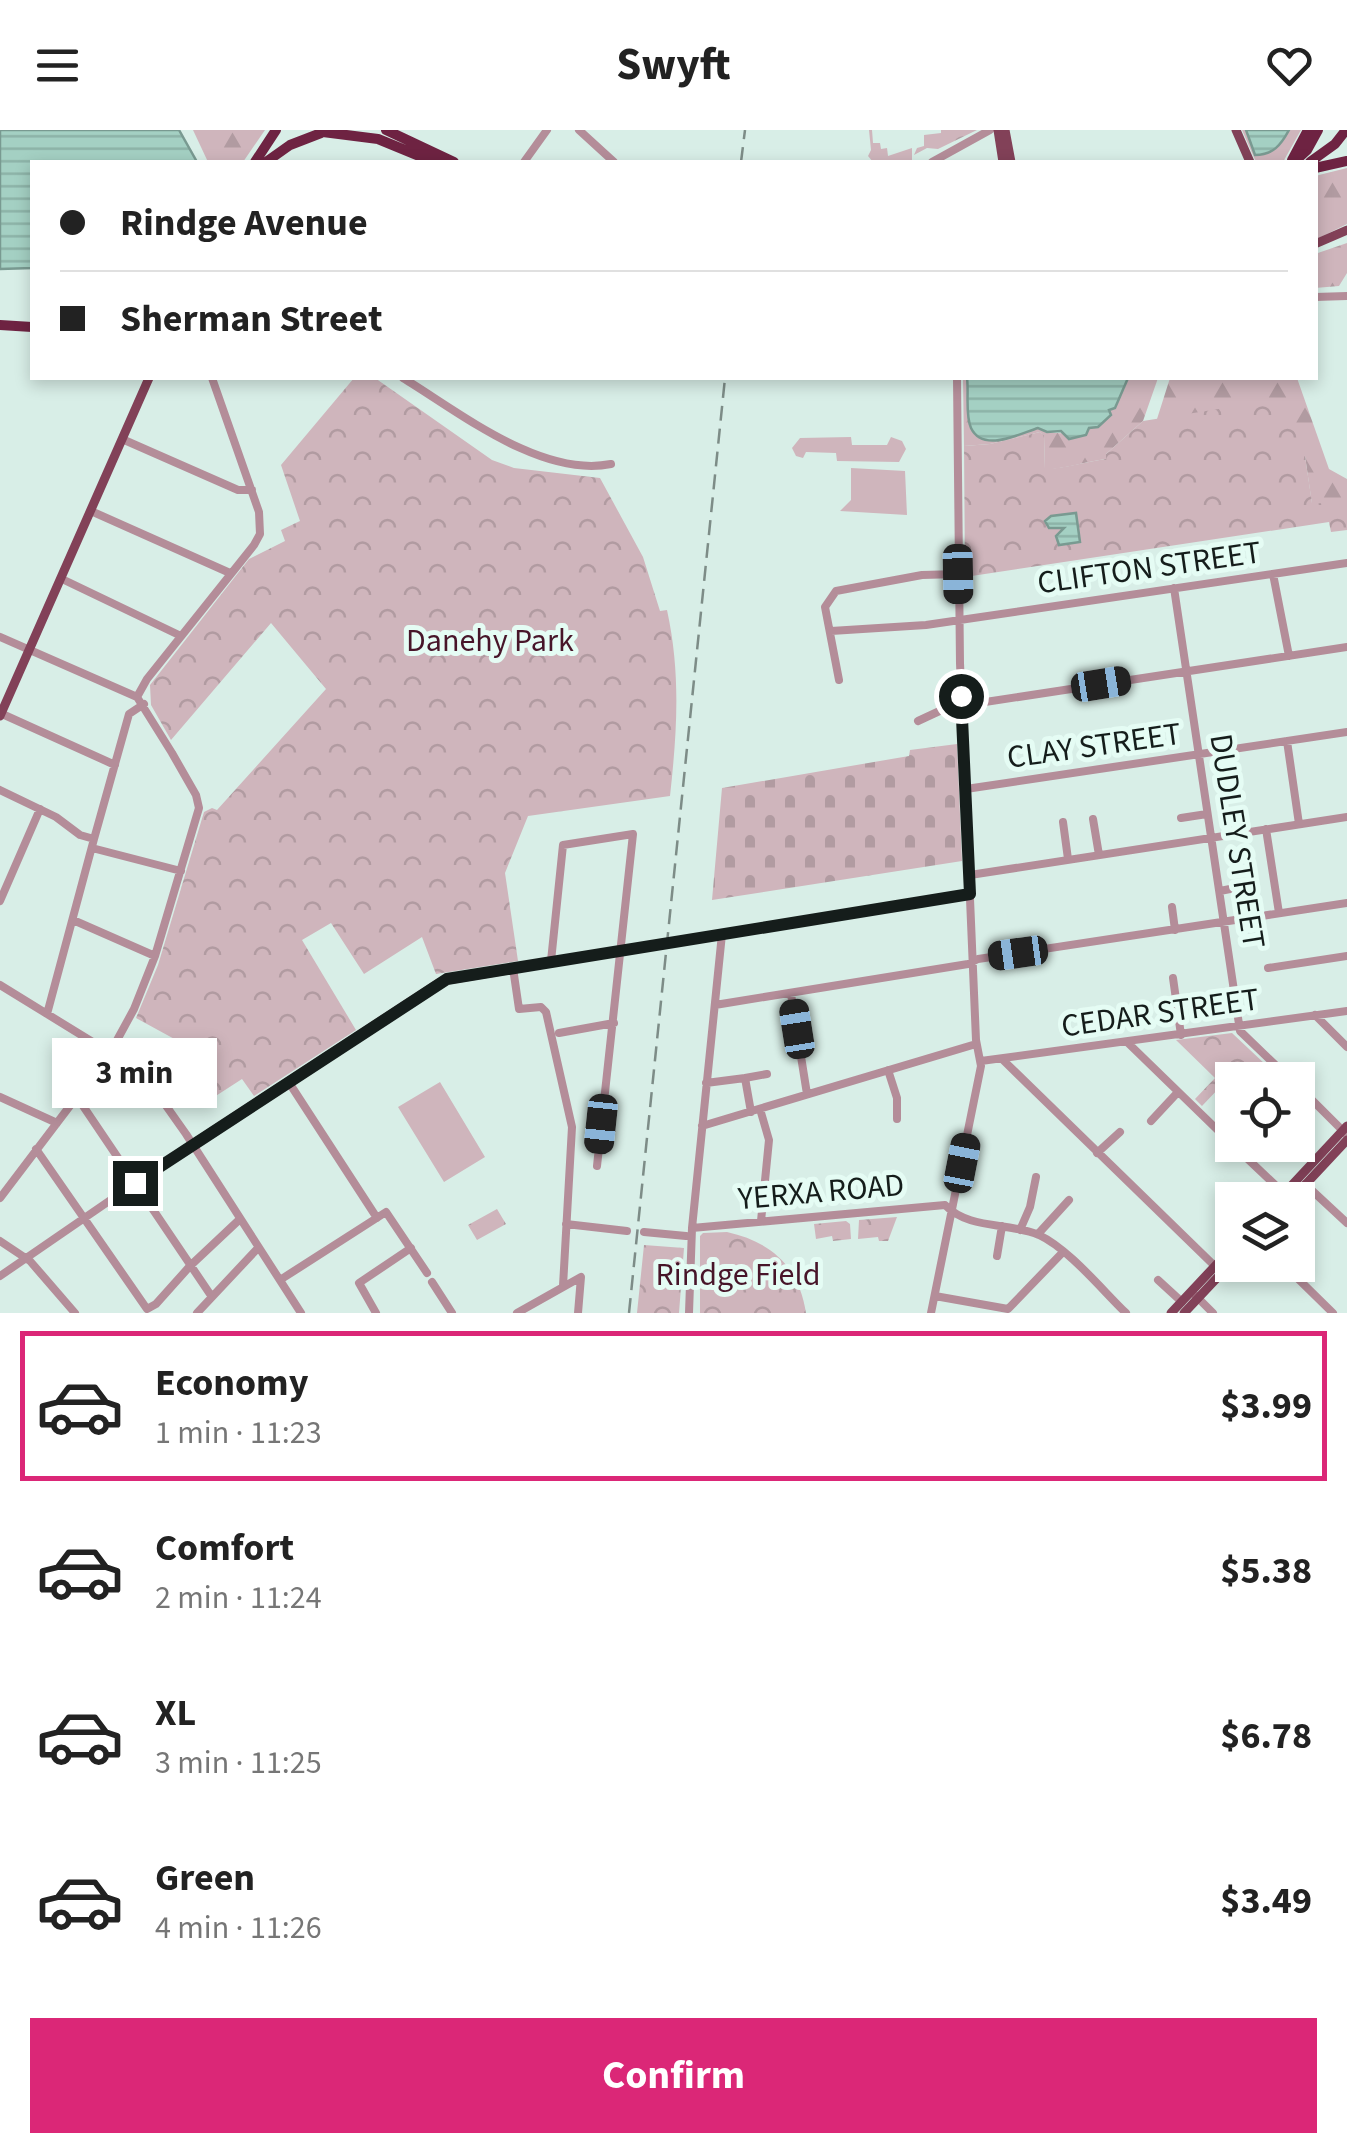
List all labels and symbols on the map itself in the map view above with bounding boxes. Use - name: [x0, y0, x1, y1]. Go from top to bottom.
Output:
- street label: CLIFTON STREET: [1034, 530, 1264, 606]
- car: [942, 544, 974, 604]
- park label: Danehy Park: [406, 618, 574, 664]
- car: [1069, 664, 1133, 704]
- route start: [939, 674, 984, 719]
- street label: CLAY STREET: [1004, 711, 1184, 781]
- street label: DUDLEY STREET: [1197, 731, 1277, 952]
- car: [986, 934, 1050, 972]
- street label: CEDAR STREET: [1058, 976, 1262, 1050]
- car: [777, 997, 817, 1061]
- callout: 3 min: [52, 1038, 218, 1108]
- car: [583, 1093, 619, 1155]
- car: [942, 1131, 982, 1195]
- route end: [113, 1161, 158, 1206]
- street label: YERXA ROAD: [735, 1162, 906, 1222]
- park label: Rindge Field: [656, 1252, 820, 1298]

